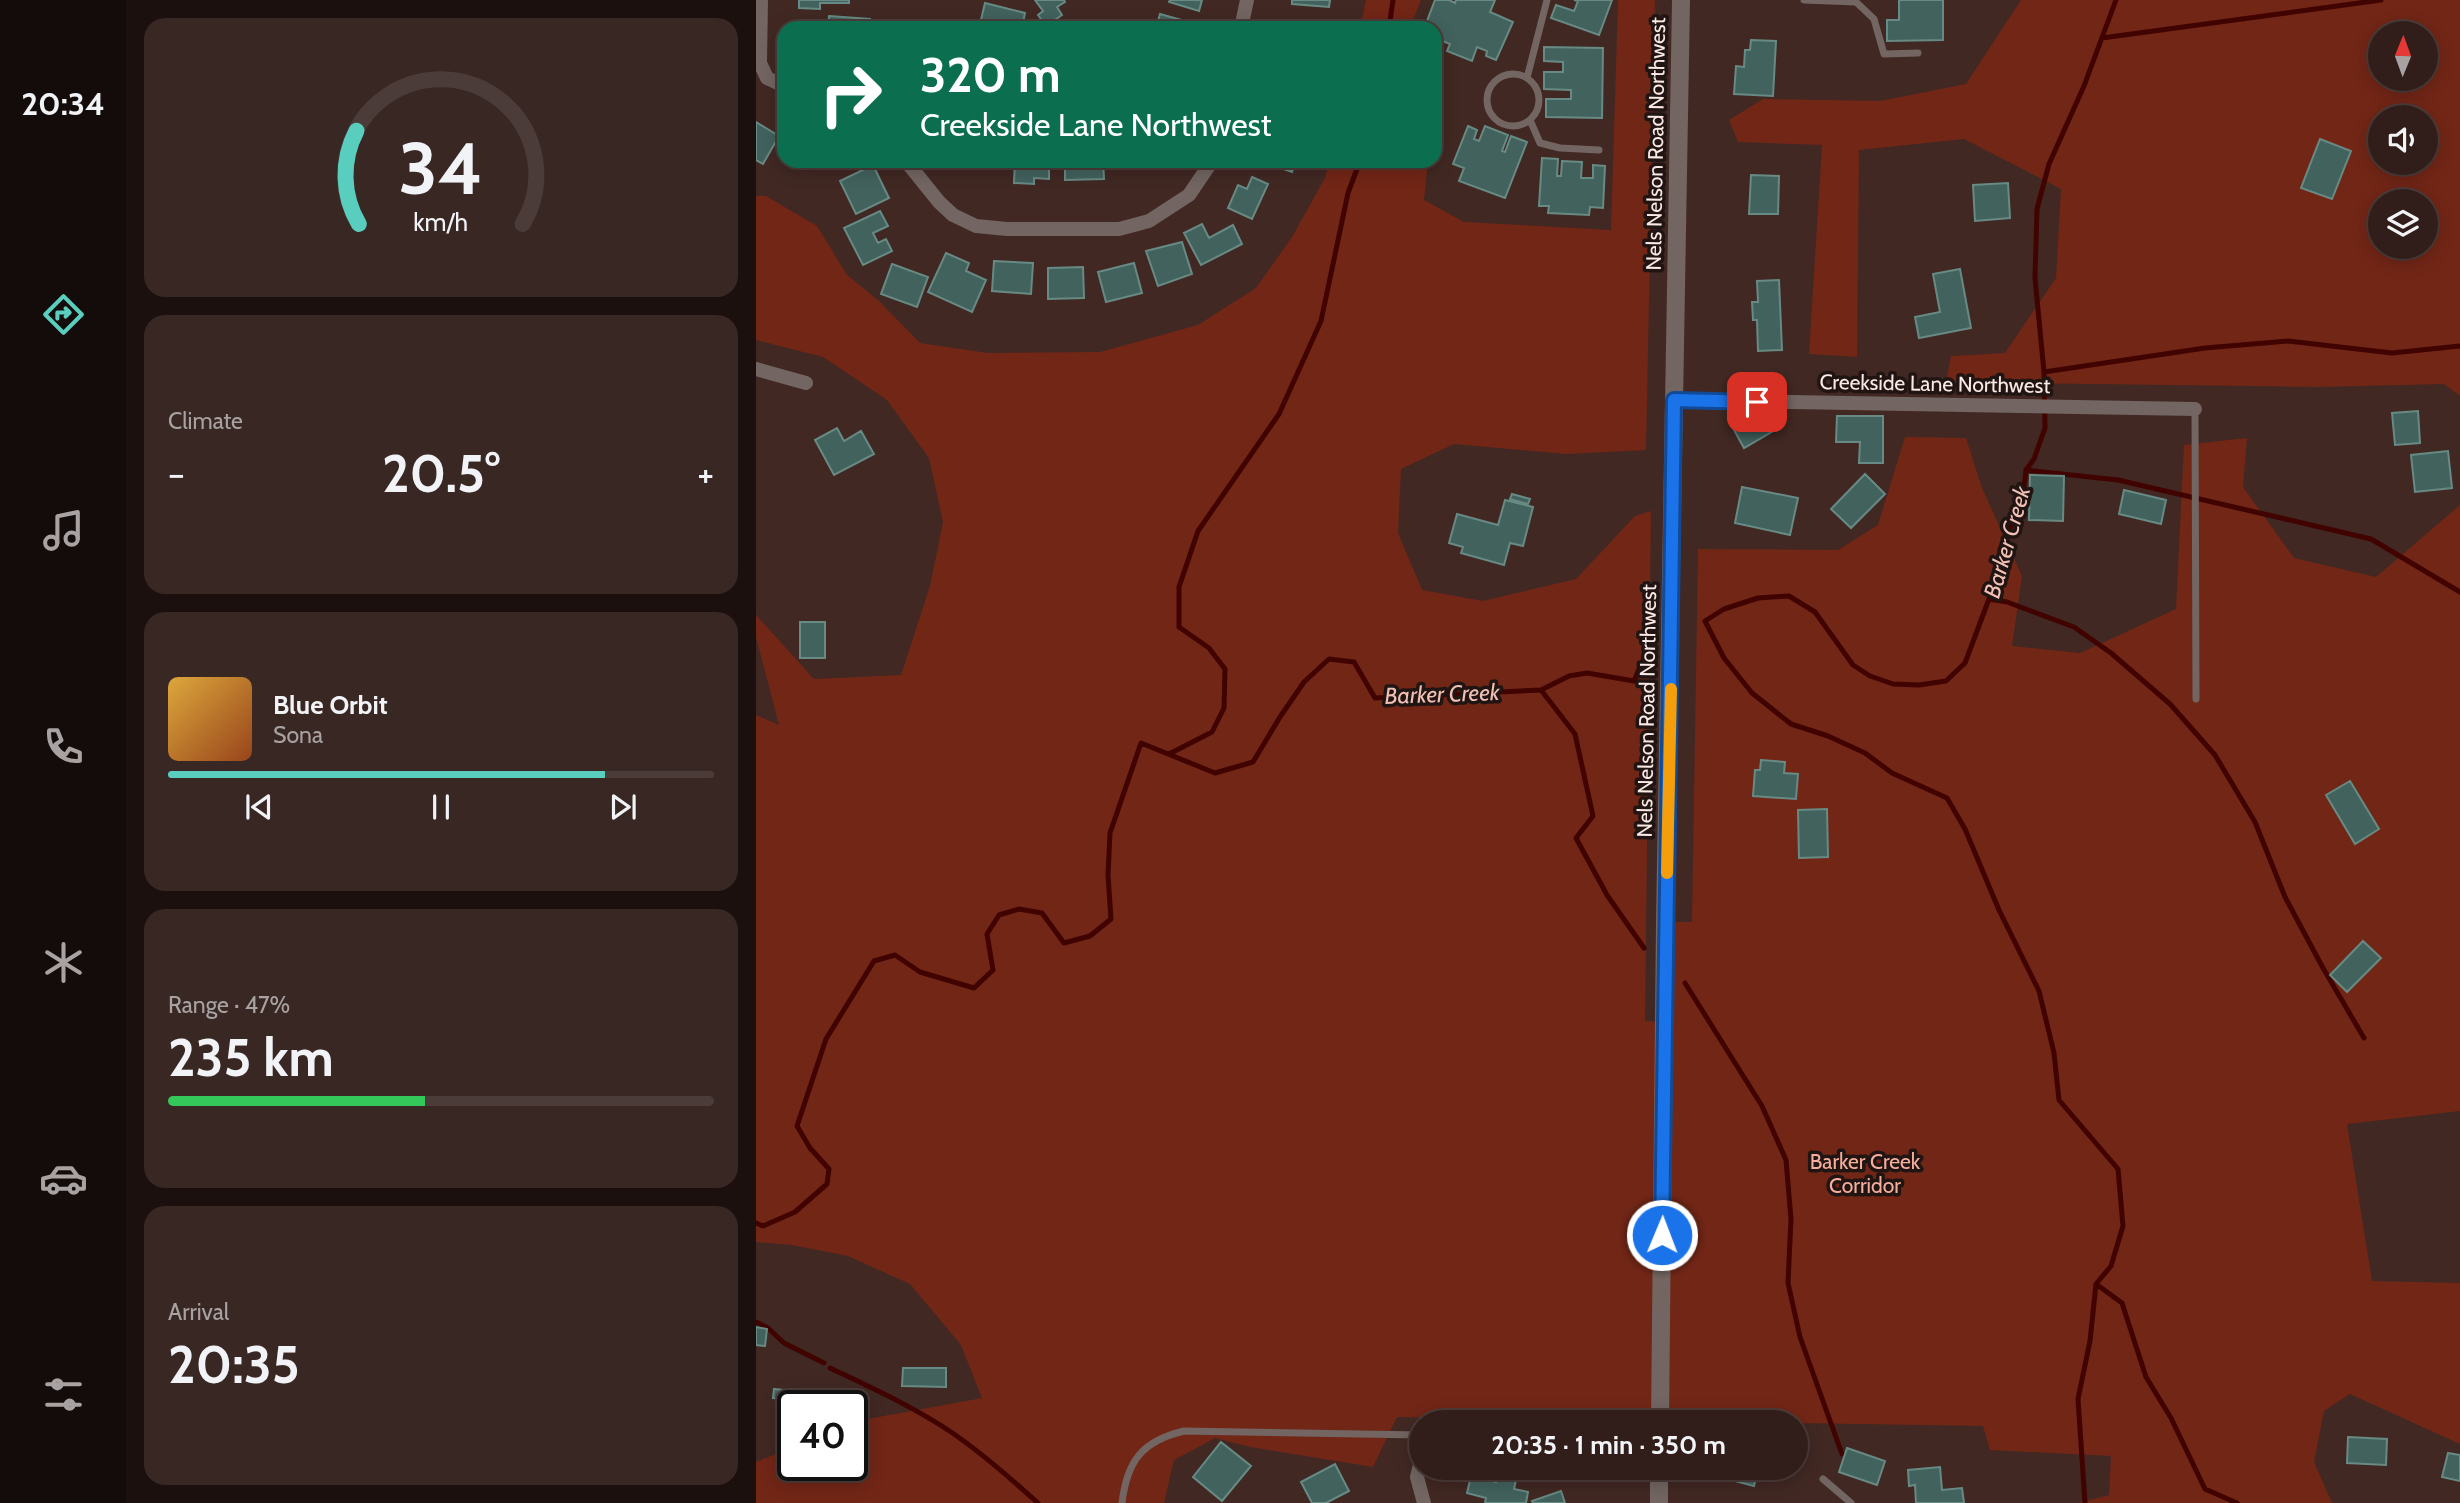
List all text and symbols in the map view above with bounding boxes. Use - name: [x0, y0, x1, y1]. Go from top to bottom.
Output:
- street label: Nels Nelson Road Northwest: [1641, 17, 1670, 271]
- north arrow: [2368, 21, 2438, 91]
- map controls: [2368, 21, 2438, 259]
- text: 320 m: [920, 45, 1061, 104]
- icon: right: [805, 49, 896, 140]
- text: 20:34: [21, 84, 105, 123]
- text: Creekside Lane Northwest: [920, 105, 1272, 144]
- button: sound: [2368, 105, 2438, 175]
- text: 34: [399, 124, 483, 212]
- button: layers: [2368, 189, 2438, 259]
- text: km/h: [414, 206, 468, 236]
- icon: directions: [39, 290, 88, 339]
- street label: Creekside Lane Northwest: [1819, 369, 2051, 398]
- pin: [1727, 372, 1787, 432]
- icon: arrive: [1738, 383, 1776, 421]
- text: Climate: [168, 407, 243, 435]
- text: 20.5°: [382, 442, 500, 505]
- text: −: [168, 450, 185, 497]
- text: +: [697, 450, 714, 497]
- water label: Barker Creek: [1978, 482, 2037, 601]
- icon: music: [39, 506, 88, 555]
- street label: Nels Nelson Road Northwest: [1632, 584, 1661, 838]
- water label: Barker Creek: [1384, 678, 1501, 710]
- text: Blue Orbit: [273, 689, 388, 721]
- text: Sona: [273, 721, 323, 749]
- icon: phone: [39, 722, 88, 771]
- icon: previous: [240, 788, 278, 826]
- icon: pause: [422, 788, 460, 826]
- icon: next: [604, 788, 642, 826]
- icon: climate: [39, 938, 88, 987]
- text: Range · 47%: [168, 991, 290, 1019]
- text: 235 km: [168, 1026, 334, 1089]
- park label: Barker Creek Corridor: [1810, 1149, 1921, 1198]
- icon: car: [39, 1154, 88, 1203]
- position arrow: [1625, 1198, 1699, 1272]
- text: Arrival: [168, 1298, 229, 1326]
- text: 20:35: [168, 1333, 300, 1396]
- icon: filters: [39, 1370, 88, 1419]
- speed limit sign: 40: [777, 1390, 868, 1481]
- text: 20:35 · 1 min · 350 m: [1491, 1429, 1726, 1461]

